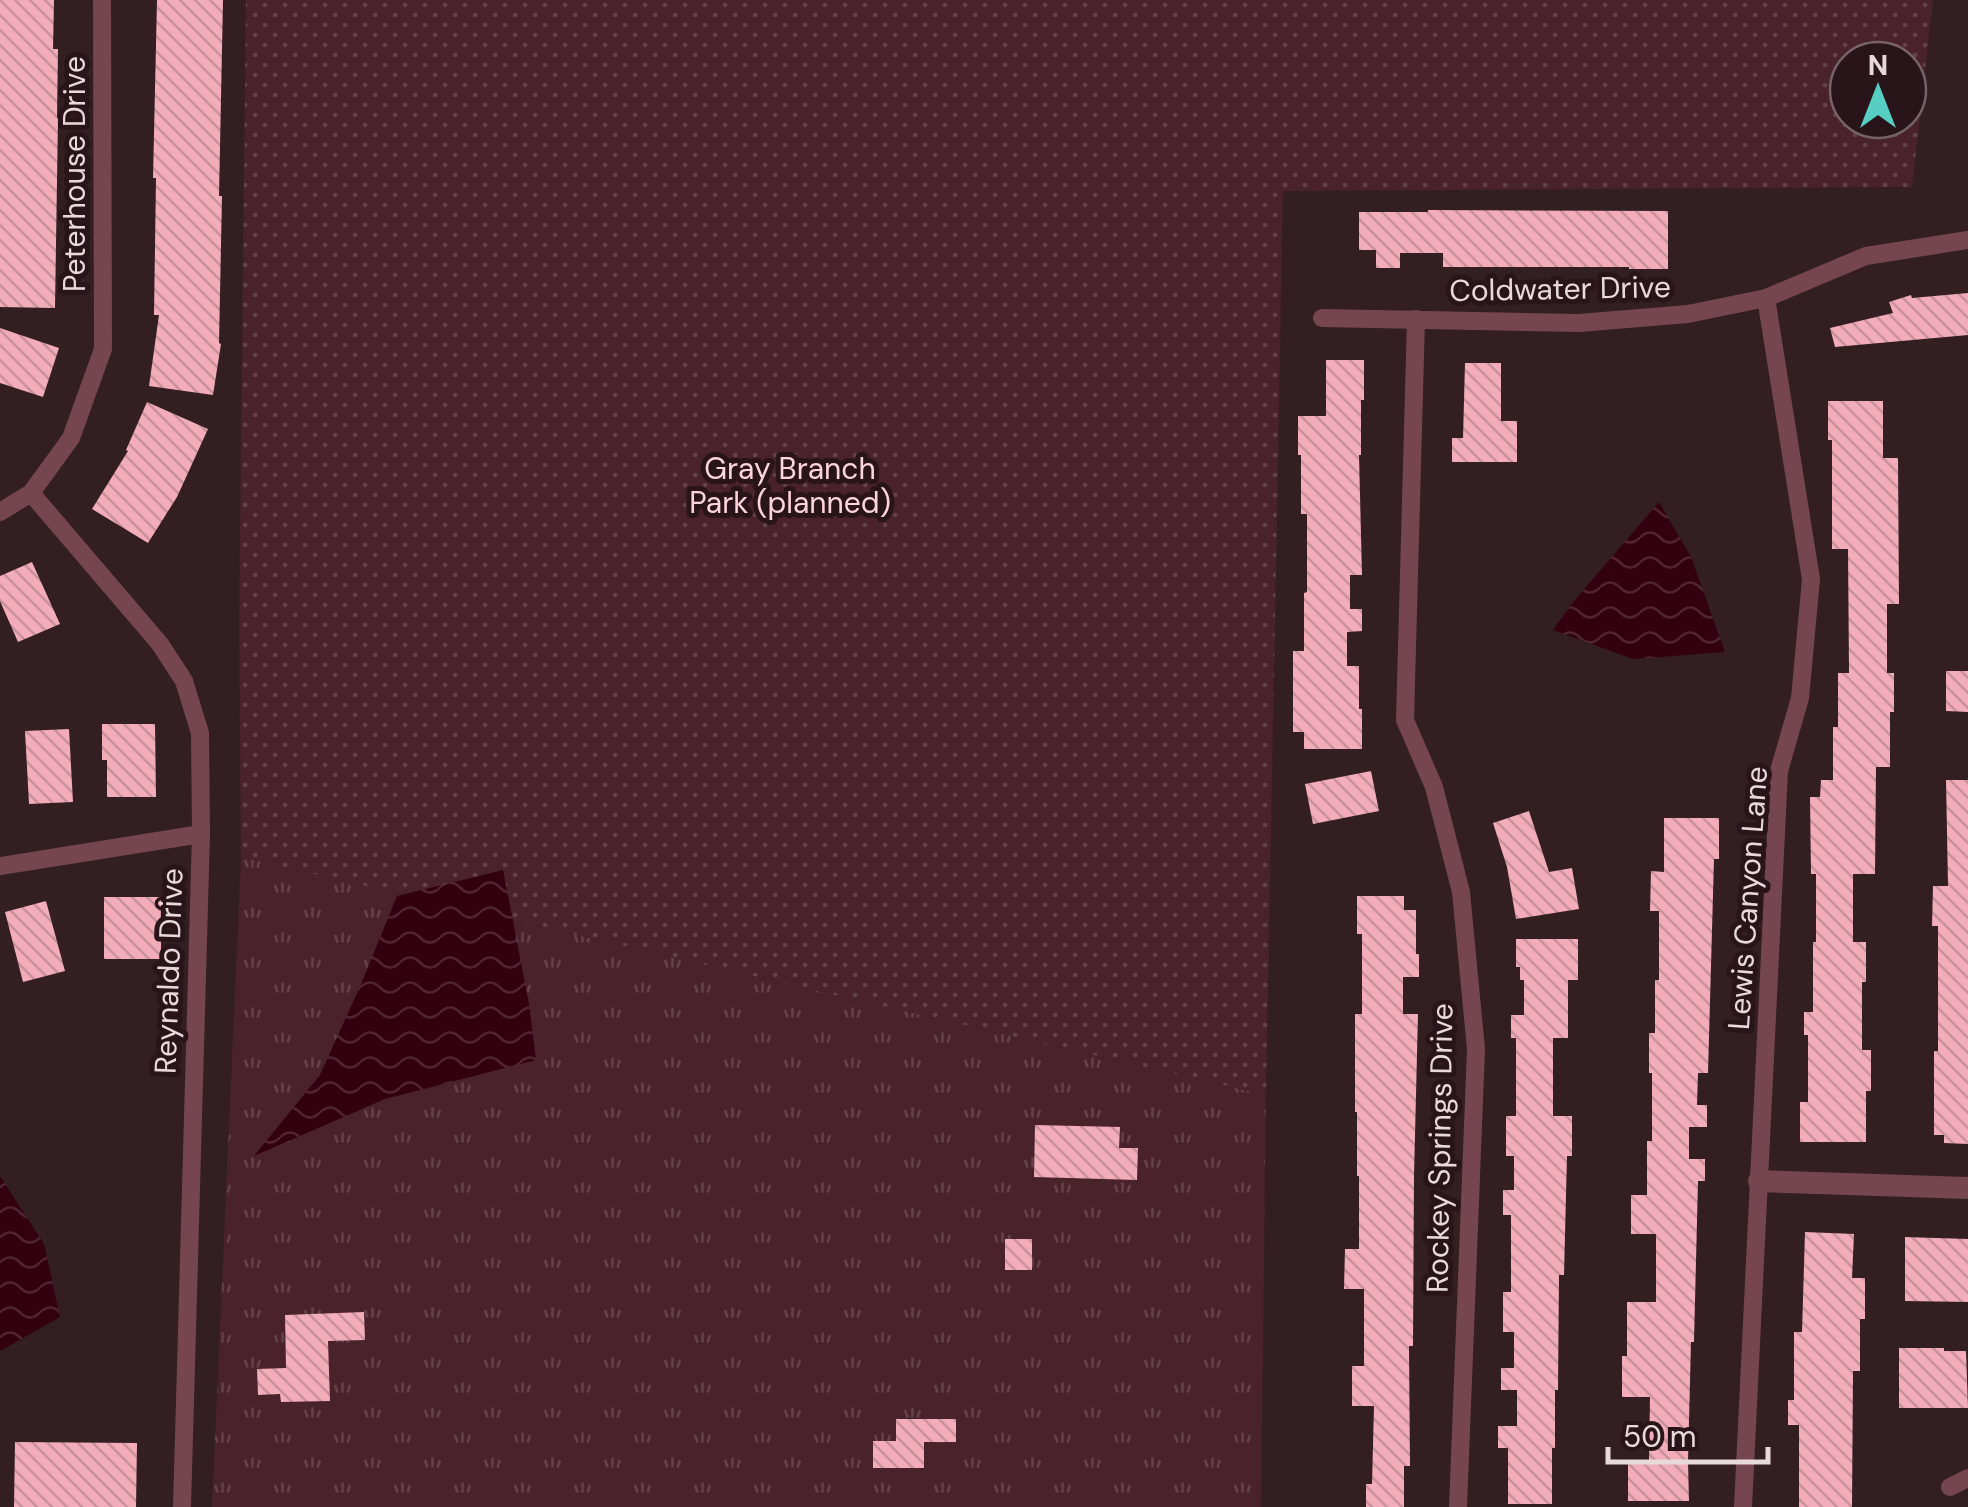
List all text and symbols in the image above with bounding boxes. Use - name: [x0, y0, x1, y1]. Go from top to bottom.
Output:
- north arrow: [1828, 40, 1928, 140]
- text: N: [1868, 47, 1888, 84]
- street label: Peterhouse Drive: [55, 56, 94, 292]
- street label: Coldwater Drive: [1449, 267, 1671, 310]
- park label: Gray Branch Park (planned): [689, 449, 891, 522]
- street label: Lewis Canyon Lane: [1719, 765, 1776, 1031]
- street label: Reynaldo Drive: [145, 867, 192, 1075]
- street label: Rockey Springs Drive: [1417, 1003, 1462, 1293]
- scale bar: [1608, 1402, 1768, 1464]
- text: 50 m: [1623, 1417, 1697, 1456]

